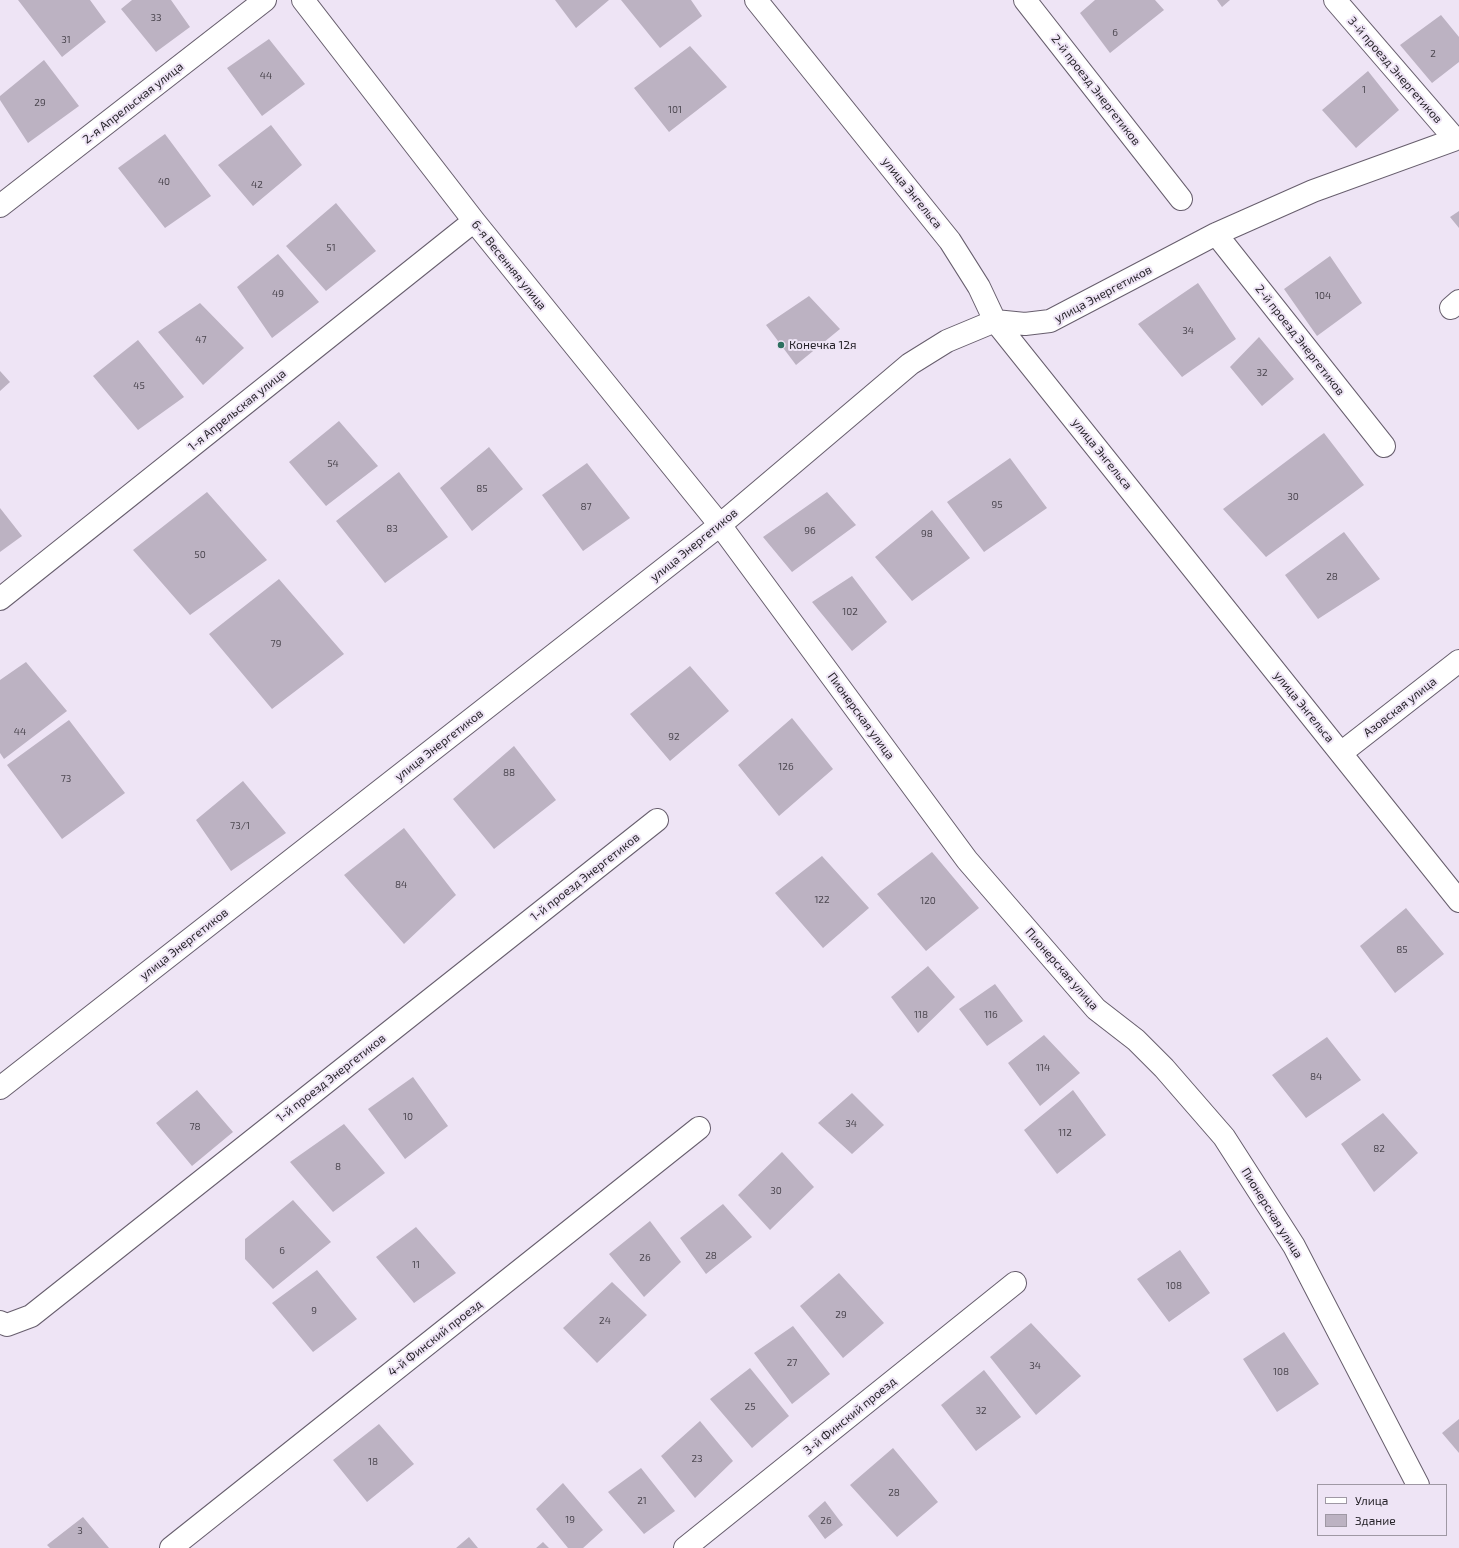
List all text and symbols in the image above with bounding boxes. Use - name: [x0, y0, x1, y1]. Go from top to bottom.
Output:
- house number: 33: [150, 12, 162, 24]
- street label: 3-й проезд Энергетиков: [1345, 14, 1445, 126]
- house number: 6: [1112, 27, 1118, 39]
- street label: 2-й проезд Энергетиков: [1048, 32, 1144, 148]
- house number: 31: [61, 34, 71, 46]
- house number: 2: [1430, 48, 1436, 60]
- street label: 2-я Апрельская улица: [80, 59, 186, 147]
- house number: 44: [260, 70, 272, 82]
- house number: 1: [1362, 84, 1366, 96]
- house number: 29: [34, 97, 46, 109]
- house number: 101: [668, 104, 682, 116]
- street label: улица Энгельса: [879, 154, 945, 232]
- house number: 40: [158, 176, 170, 188]
- house number: 42: [251, 179, 263, 191]
- street label: 6-я Весенняя улица: [469, 217, 549, 313]
- house number: 51: [326, 242, 336, 254]
- street label: улица Энергетиков: [1052, 262, 1154, 326]
- street label: 2-й проезд Энергетиков: [1252, 282, 1348, 398]
- house number: 49: [272, 288, 284, 300]
- house number: 104: [1315, 290, 1331, 302]
- house number: 34: [1182, 325, 1194, 337]
- house number: 47: [195, 334, 207, 346]
- place label: Конечка 12я: [789, 338, 857, 352]
- marker: Конечка 12я: [776, 340, 786, 350]
- street label: 1-я Апрельская улица: [185, 366, 289, 454]
- house number: 32: [1256, 367, 1268, 379]
- house number: 45: [133, 380, 145, 392]
- street label: улица Энгельса: [1069, 415, 1135, 493]
- house number: 54: [327, 458, 339, 470]
- house number: 85: [476, 483, 488, 495]
- house number: 30: [1287, 491, 1299, 503]
- house number: 95: [991, 499, 1003, 511]
- house number: 87: [580, 501, 592, 513]
- street label: улица Энергетиков: [647, 505, 741, 585]
- house number: 83: [386, 523, 398, 535]
- house number: 96: [804, 525, 816, 537]
- house number: 98: [921, 528, 933, 540]
- house number: 50: [194, 549, 206, 561]
- house number: 28: [1326, 571, 1338, 583]
- house number: 102: [842, 606, 858, 618]
- house number: 79: [271, 638, 281, 650]
- street label: улица Энгельса: [1271, 668, 1337, 746]
- street label: Пионерская улица: [825, 670, 897, 762]
- street label: Азовская улица: [1361, 674, 1439, 740]
- street label: улица Энергетиков: [392, 706, 486, 784]
- house number: 44: [14, 726, 26, 738]
- house number: 92: [668, 731, 680, 743]
- house number: 126: [778, 761, 794, 773]
- house number: 88: [503, 767, 515, 779]
- house number: 73: [61, 773, 71, 785]
- house number: 73/1: [230, 820, 250, 832]
- street label: 1-й проезд Энергетиков: [528, 830, 642, 924]
- house number: 84: [395, 879, 407, 891]
- house number: 122: [814, 894, 830, 906]
- house number: 120: [920, 895, 936, 907]
- street label: улица Энергетиков: [137, 905, 231, 983]
- street label: Пионерская улица: [1022, 925, 1102, 1013]
- house number: 85: [1396, 944, 1408, 956]
- house number: 118: [914, 1009, 928, 1021]
- house number: 116: [984, 1009, 998, 1021]
- street label: 1-й проезд Энергетиков: [274, 1031, 388, 1125]
- house number: 114: [1036, 1062, 1050, 1074]
- house number: 84: [1310, 1071, 1322, 1083]
- house number: 10: [403, 1111, 413, 1123]
- house number: 34: [845, 1118, 857, 1130]
- house number: 78: [189, 1121, 201, 1133]
- house number: 112: [1058, 1127, 1072, 1139]
- house number: 82: [1373, 1143, 1385, 1155]
- house number: 8: [335, 1161, 341, 1173]
- street label: Пионерская улица: [1238, 1165, 1306, 1261]
- house number: 30: [770, 1185, 782, 1197]
- house number: 6: [279, 1245, 285, 1257]
- house number: 28: [705, 1250, 717, 1262]
- house number: 26: [639, 1252, 651, 1264]
- house number: 11: [412, 1259, 420, 1271]
- house number: 108: [1166, 1280, 1182, 1292]
- street label: 4-й Финский проезд: [385, 1297, 485, 1379]
- house number: 9: [311, 1305, 317, 1317]
- house number: 29: [835, 1309, 847, 1321]
- house number: 24: [599, 1315, 611, 1327]
- house number: 27: [787, 1357, 797, 1369]
- house number: 34: [1029, 1360, 1041, 1372]
- house number: 108: [1273, 1366, 1289, 1378]
- street label: 3-й Финский проезд: [801, 1374, 899, 1458]
- house number: 25: [745, 1401, 755, 1413]
- house number: 32: [975, 1405, 987, 1417]
- house number: 23: [691, 1453, 703, 1465]
- house number: 18: [368, 1456, 378, 1468]
- legend: [1317, 1484, 1447, 1536]
- house number: 28: [888, 1487, 900, 1499]
- text: Улица: [1355, 1493, 1388, 1507]
- house number: 21: [637, 1495, 647, 1507]
- text: Здание: [1355, 1513, 1396, 1527]
- house number: 19: [565, 1514, 575, 1526]
- house number: 26: [820, 1515, 832, 1527]
- house number: 3: [77, 1525, 83, 1537]

